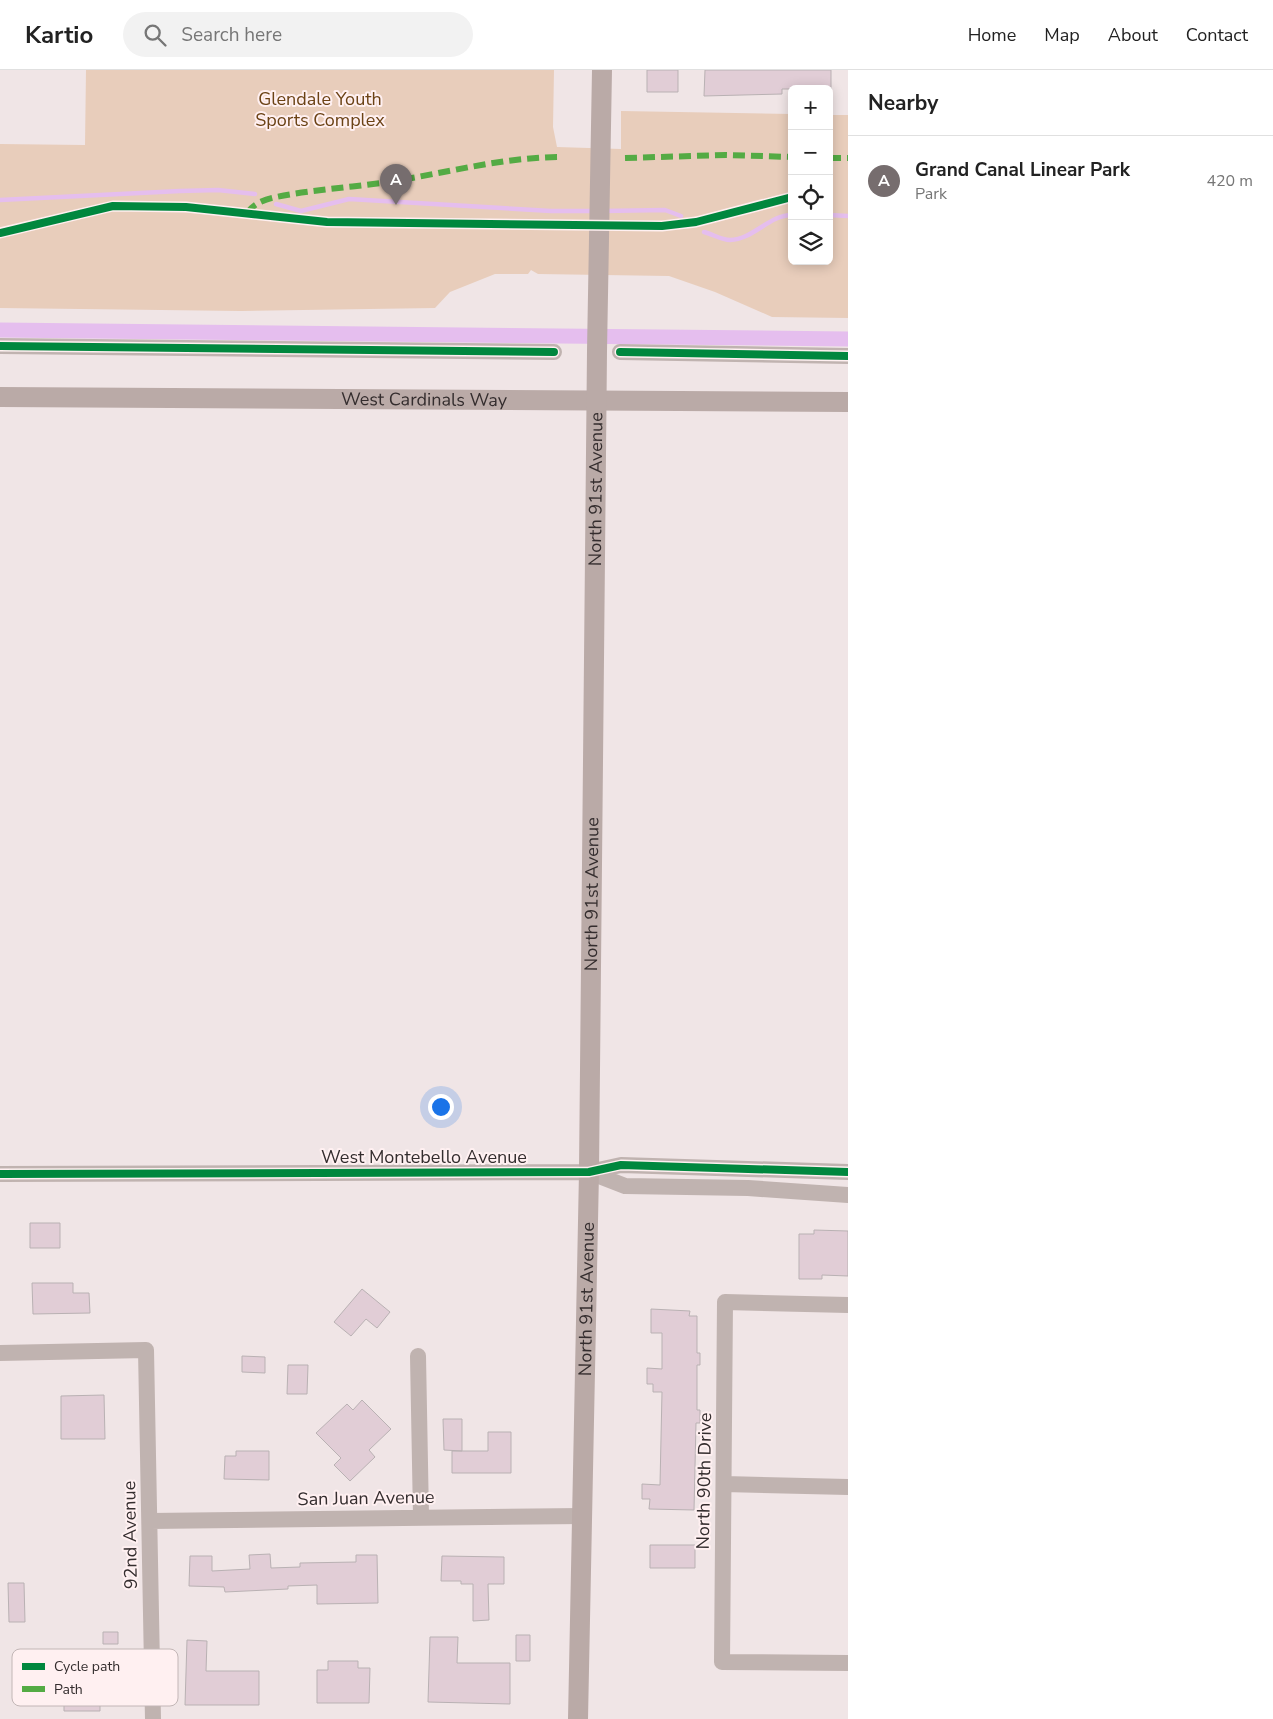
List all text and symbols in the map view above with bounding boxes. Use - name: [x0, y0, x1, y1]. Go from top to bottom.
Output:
- search box: [123, 12, 473, 57]
- text: Kartio: [25, 19, 93, 51]
- icon: search: [141, 21, 169, 49]
- text: Search here: [181, 22, 282, 48]
- text: Home: [968, 23, 1016, 47]
- text: Map: [1044, 23, 1080, 47]
- text: About: [1108, 23, 1158, 47]
- text: Contact: [1186, 23, 1248, 47]
- map controls: [788, 85, 833, 265]
- button: +: [788, 85, 833, 130]
- park label: Glendale Youth Sports Complex: [255, 87, 385, 132]
- text: Nearby: [868, 89, 938, 117]
- button: −: [788, 130, 833, 175]
- text: Grand Canal Linear Park: [915, 157, 1130, 183]
- pin: A: [380, 164, 412, 205]
- text: A: [878, 170, 890, 192]
- text: 420 m: [1206, 170, 1253, 192]
- button: locate: [788, 175, 833, 220]
- text: Park: [915, 183, 947, 205]
- button: layers: [788, 220, 833, 265]
- street label: West Cardinals Way: [341, 387, 508, 412]
- street label: North 91st Avenue: [583, 412, 608, 566]
- street label: North 91st Avenue: [579, 817, 604, 971]
- your location: [428, 1094, 454, 1120]
- street label: West Montebello Avenue: [321, 1145, 527, 1169]
- street label: North 91st Avenue: [573, 1222, 600, 1376]
- street label: North 90th Drive: [691, 1412, 717, 1550]
- street label: 92nd Avenue: [117, 1481, 143, 1589]
- street label: San Juan Avenue: [297, 1485, 435, 1511]
- legend: [12, 1649, 178, 1706]
- text: Cycle path: [54, 1657, 120, 1676]
- text: Path: [54, 1680, 83, 1699]

